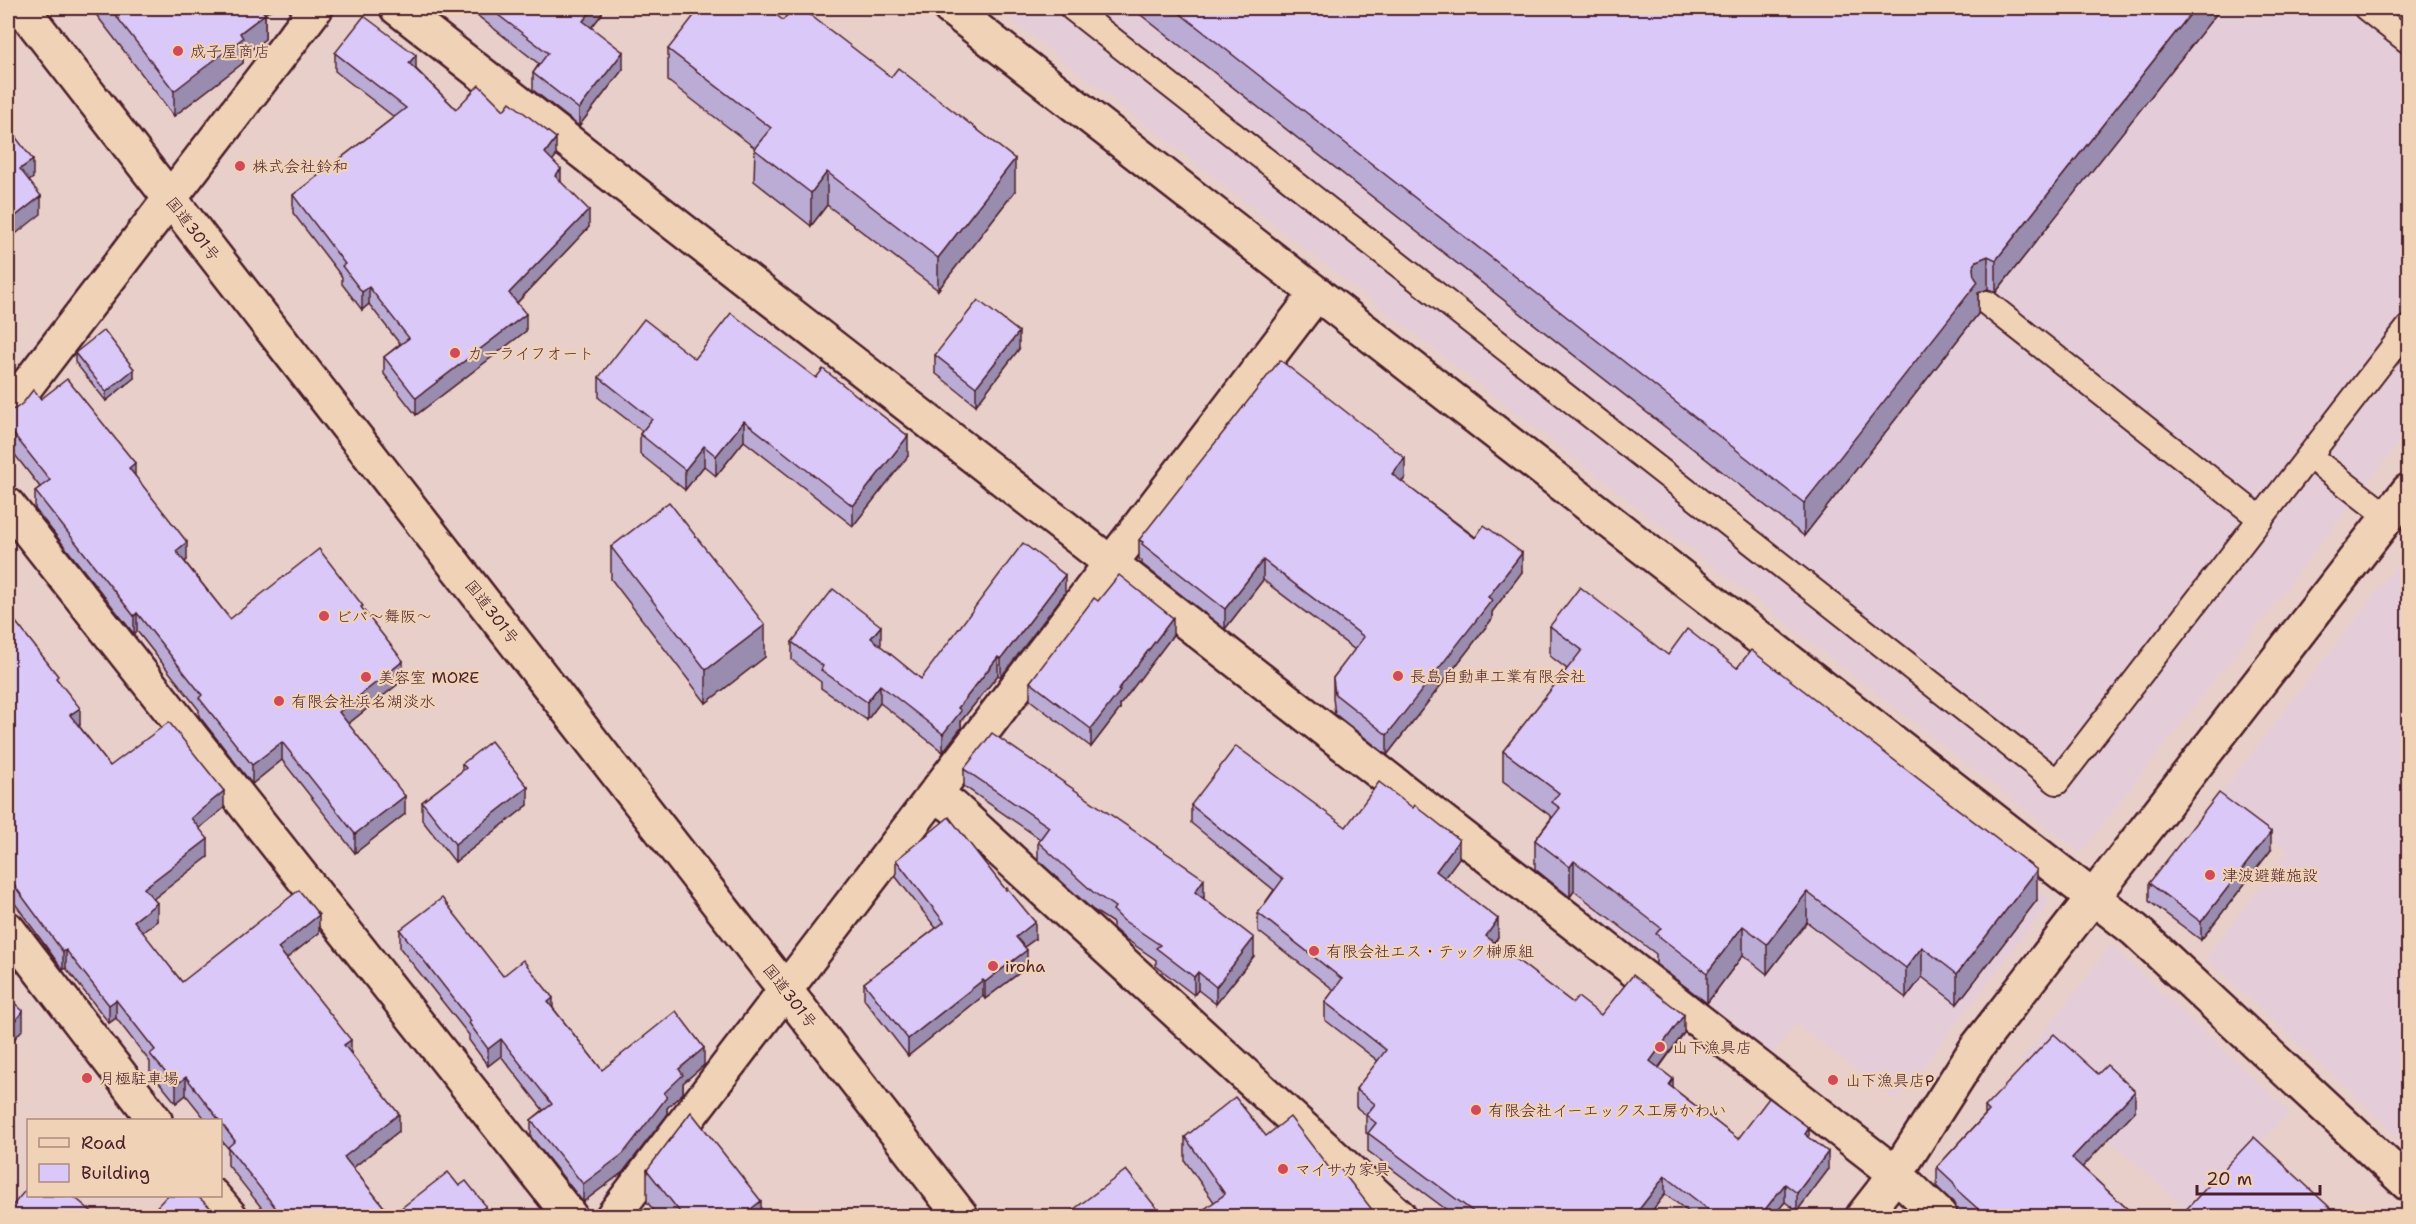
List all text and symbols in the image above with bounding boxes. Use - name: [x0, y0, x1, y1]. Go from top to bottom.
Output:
- place label: 成子屋商店: [190, 41, 270, 62]
- marker: 成子屋商店: [171, 44, 185, 58]
- place label: 株式会社鈴和: [252, 156, 348, 177]
- marker: 株式会社鈴和: [233, 159, 247, 173]
- street label: 国道301号: [161, 192, 225, 266]
- place label: カーライフオート: [467, 343, 594, 364]
- marker: カーライフオート: [448, 346, 462, 360]
- street label: 国道301号: [460, 575, 524, 649]
- place label: ビバ～舞阪～: [336, 606, 432, 627]
- marker: ビバ～舞阪～: [317, 609, 331, 623]
- place label: 長島自動車工業有限会社: [1410, 666, 1586, 687]
- place label: 美容室 MORE: [378, 667, 479, 688]
- marker: 長島自動車工業有限会社: [1391, 669, 1405, 683]
- marker: 美容室 MORE: [359, 670, 373, 684]
- place label: 有限会社浜名湖淡水: [291, 691, 435, 712]
- marker: 有限会社浜名湖淡水: [272, 694, 286, 708]
- place label: 津波避難施設: [2222, 865, 2318, 886]
- marker: 津波避難施設: [2203, 868, 2217, 882]
- place label: 有限会社エス・テック榊原組: [1326, 941, 1534, 962]
- marker: 有限会社エス・テック榊原組: [1307, 944, 1321, 958]
- place label: iroha: [1005, 956, 1045, 977]
- street label: 国道301号: [758, 959, 822, 1033]
- marker: iroha: [986, 959, 1000, 973]
- place label: 山下漁具店: [1672, 1037, 1752, 1058]
- marker: 山下漁具店: [1653, 1040, 1667, 1054]
- place label: 月極駐車場: [99, 1068, 179, 1089]
- place label: 山下漁具店P: [1845, 1070, 1934, 1091]
- marker: 月極駐車場: [80, 1071, 94, 1085]
- marker: 山下漁具店P: [1826, 1073, 1840, 1087]
- place label: 有限会社イーエックス工房かわい: [1488, 1100, 1726, 1121]
- marker: 有限会社イーエックス工房かわい: [1469, 1103, 1483, 1117]
- legend: [27, 1119, 222, 1197]
- text: Road: [81, 1131, 126, 1155]
- scale bar: [2197, 1158, 2320, 1196]
- place label: マイサカ家具: [1295, 1159, 1390, 1180]
- text: Building: [81, 1161, 150, 1185]
- marker: マイサカ家具: [1276, 1162, 1290, 1176]
- text: 20 m: [2206, 1167, 2252, 1191]

